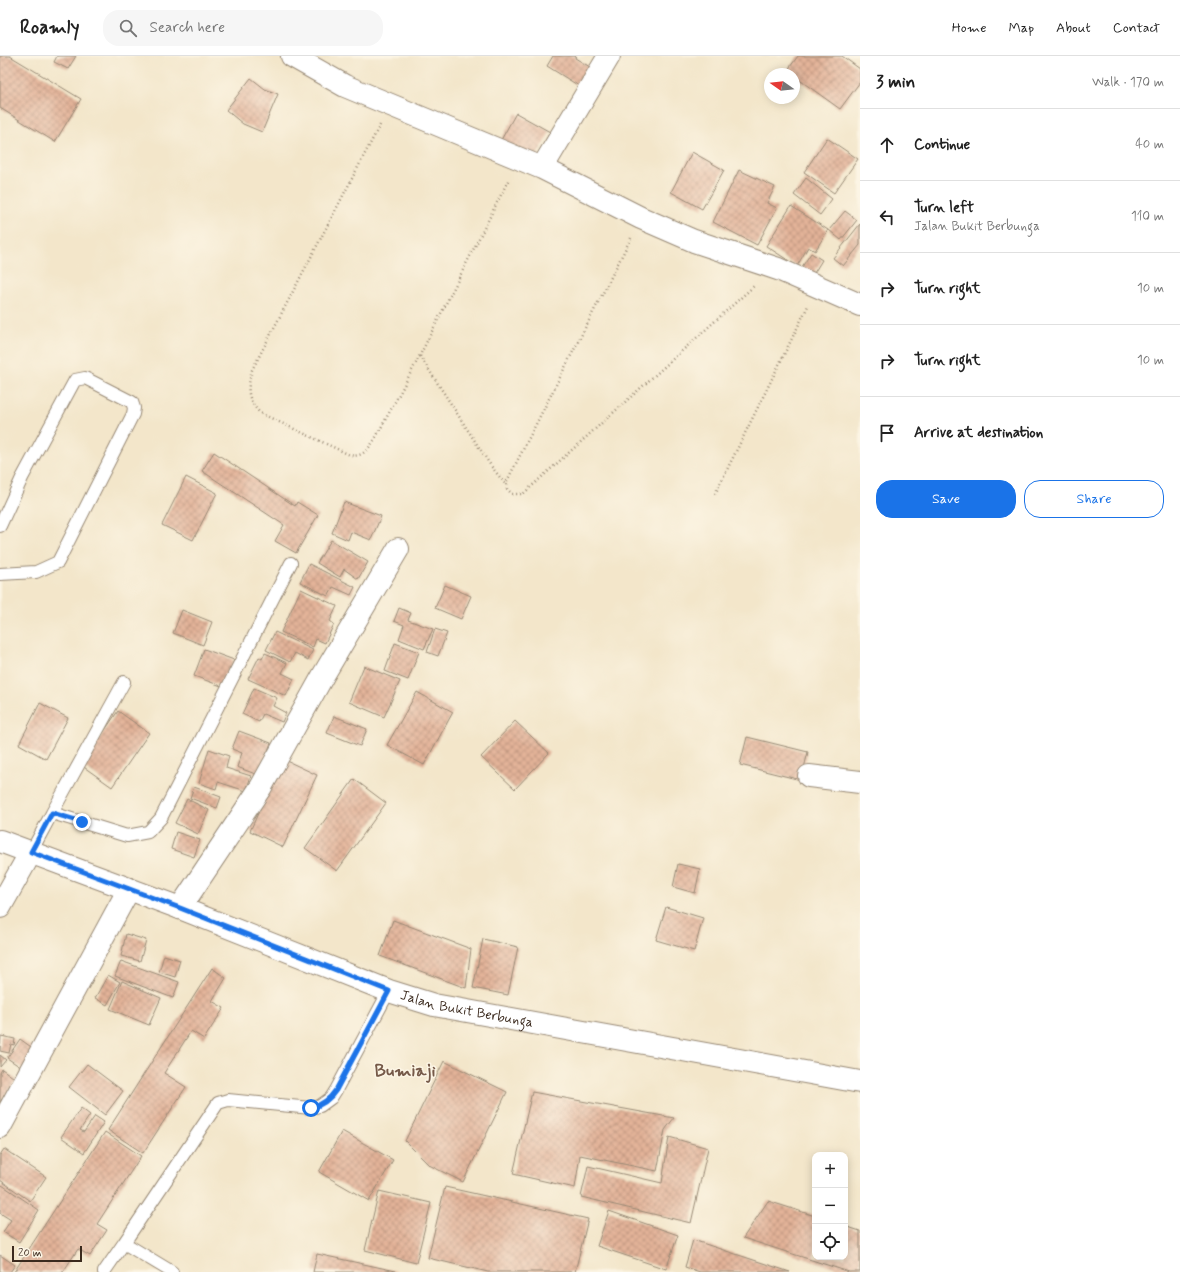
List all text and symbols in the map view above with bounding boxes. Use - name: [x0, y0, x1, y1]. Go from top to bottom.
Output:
- search box: [103, 10, 383, 46]
- text: Roamly: [20, 15, 79, 40]
- icon: search: [117, 17, 139, 39]
- text: Search here: [149, 18, 225, 38]
- text: Home: [952, 19, 986, 37]
- text: Map: [1008, 19, 1034, 37]
- text: About: [1056, 19, 1091, 37]
- text: Contact: [1113, 19, 1160, 37]
- north arrow: [764, 68, 800, 104]
- text: 3 min: [876, 71, 915, 93]
- text: Walk · 170 m: [1092, 74, 1164, 91]
- icon: ahead: [876, 134, 898, 156]
- text: Continue: [914, 135, 970, 155]
- text: 40 m: [1135, 136, 1164, 153]
- text: Turn left: [914, 198, 974, 218]
- icon: left: [876, 206, 898, 228]
- text: 110 m: [1131, 208, 1164, 225]
- text: Jalan Bukit Berbunga: [914, 218, 1040, 235]
- icon: right: [876, 278, 898, 300]
- text: Turn right: [914, 279, 981, 299]
- text: 10 m: [1137, 280, 1164, 297]
- icon: right: [876, 350, 898, 372]
- text: Turn right: [914, 351, 981, 371]
- text: 10 m: [1137, 352, 1164, 369]
- icon: arrive: [876, 422, 898, 444]
- text: Arrive at destination: [914, 423, 1043, 443]
- button: Save: [876, 480, 1016, 518]
- button: Share: [1024, 480, 1164, 518]
- route end: [73, 813, 91, 831]
- street label: Jalan Bukit Berbunga: [398, 986, 535, 1032]
- district label: Bumiaji: [375, 1059, 435, 1083]
- route start: [302, 1099, 320, 1117]
- map controls: [812, 1152, 848, 1260]
- button: +: [812, 1152, 848, 1188]
- button: −: [812, 1188, 848, 1224]
- button: locate: [812, 1224, 848, 1260]
- scale bar: [12, 1244, 82, 1263]
- text: 20 m: [18, 1246, 41, 1260]

